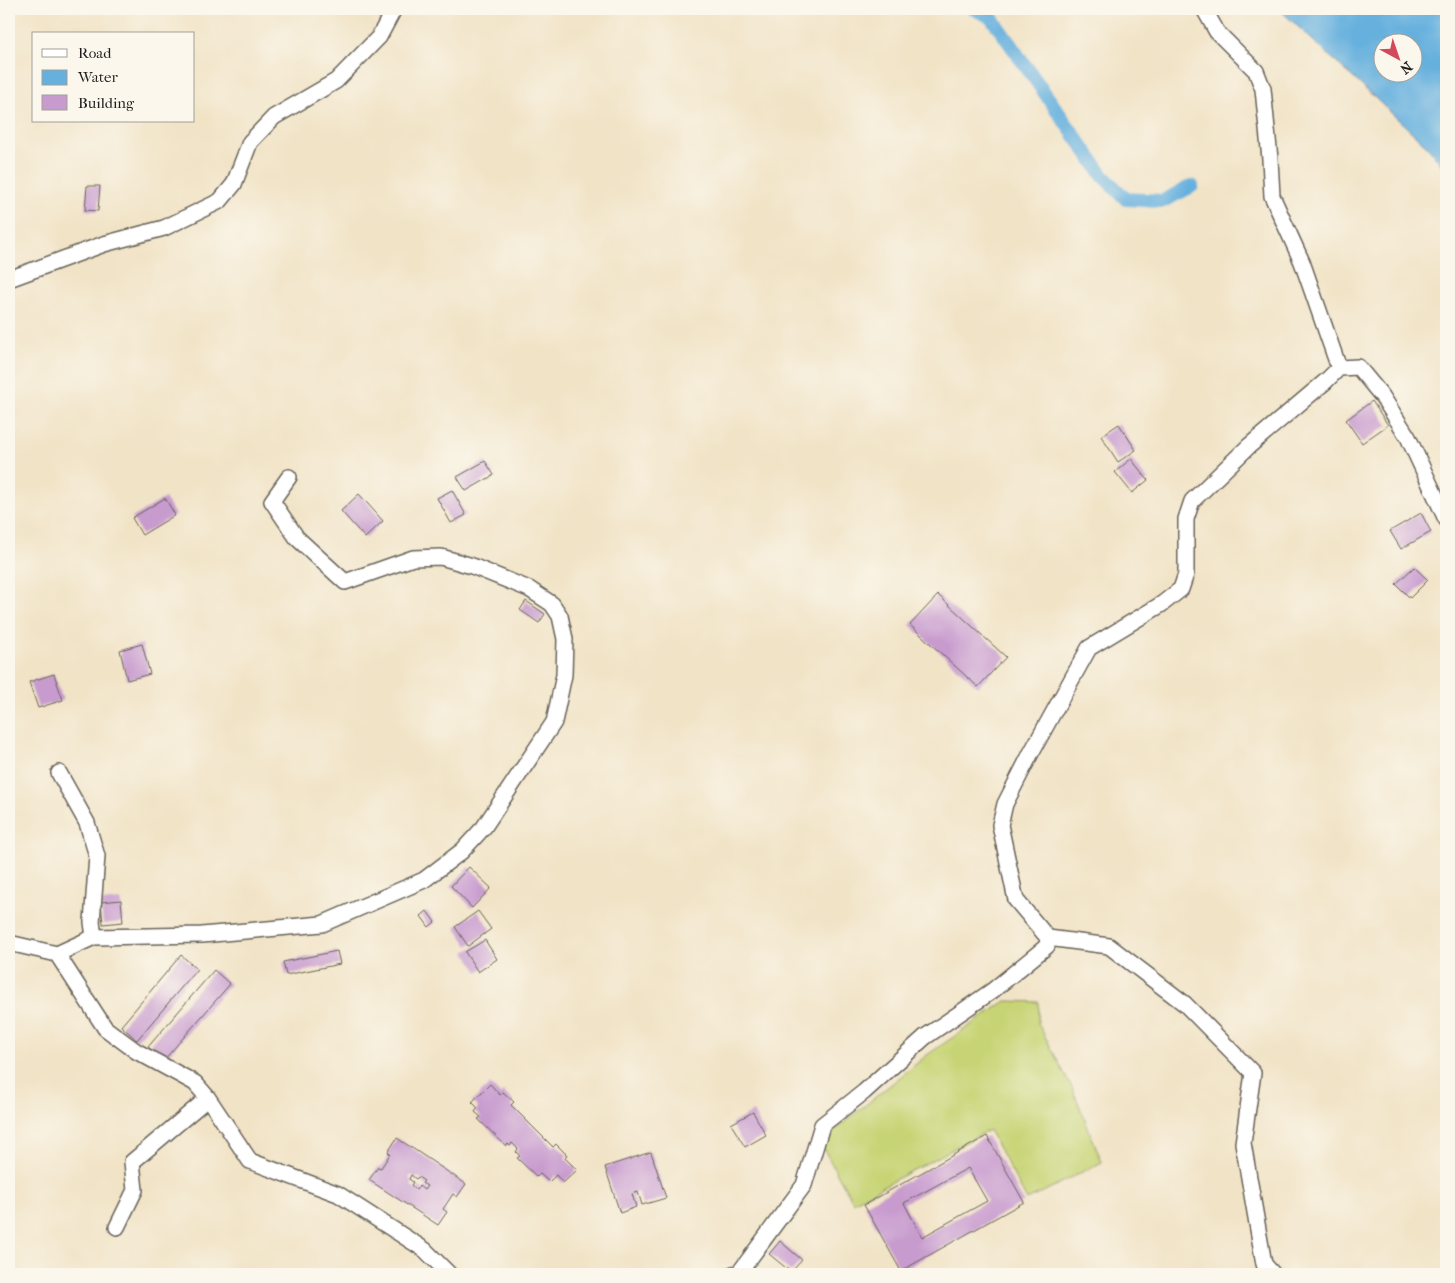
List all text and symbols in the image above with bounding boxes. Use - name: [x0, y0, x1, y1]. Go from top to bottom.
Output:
- legend: [32, 32, 195, 122]
- north arrow: [1372, 32, 1422, 82]
- text: Road: [78, 44, 112, 62]
- text: N: [1396, 58, 1416, 78]
- text: Water: [77, 68, 118, 86]
- text: Building: [78, 94, 135, 112]

